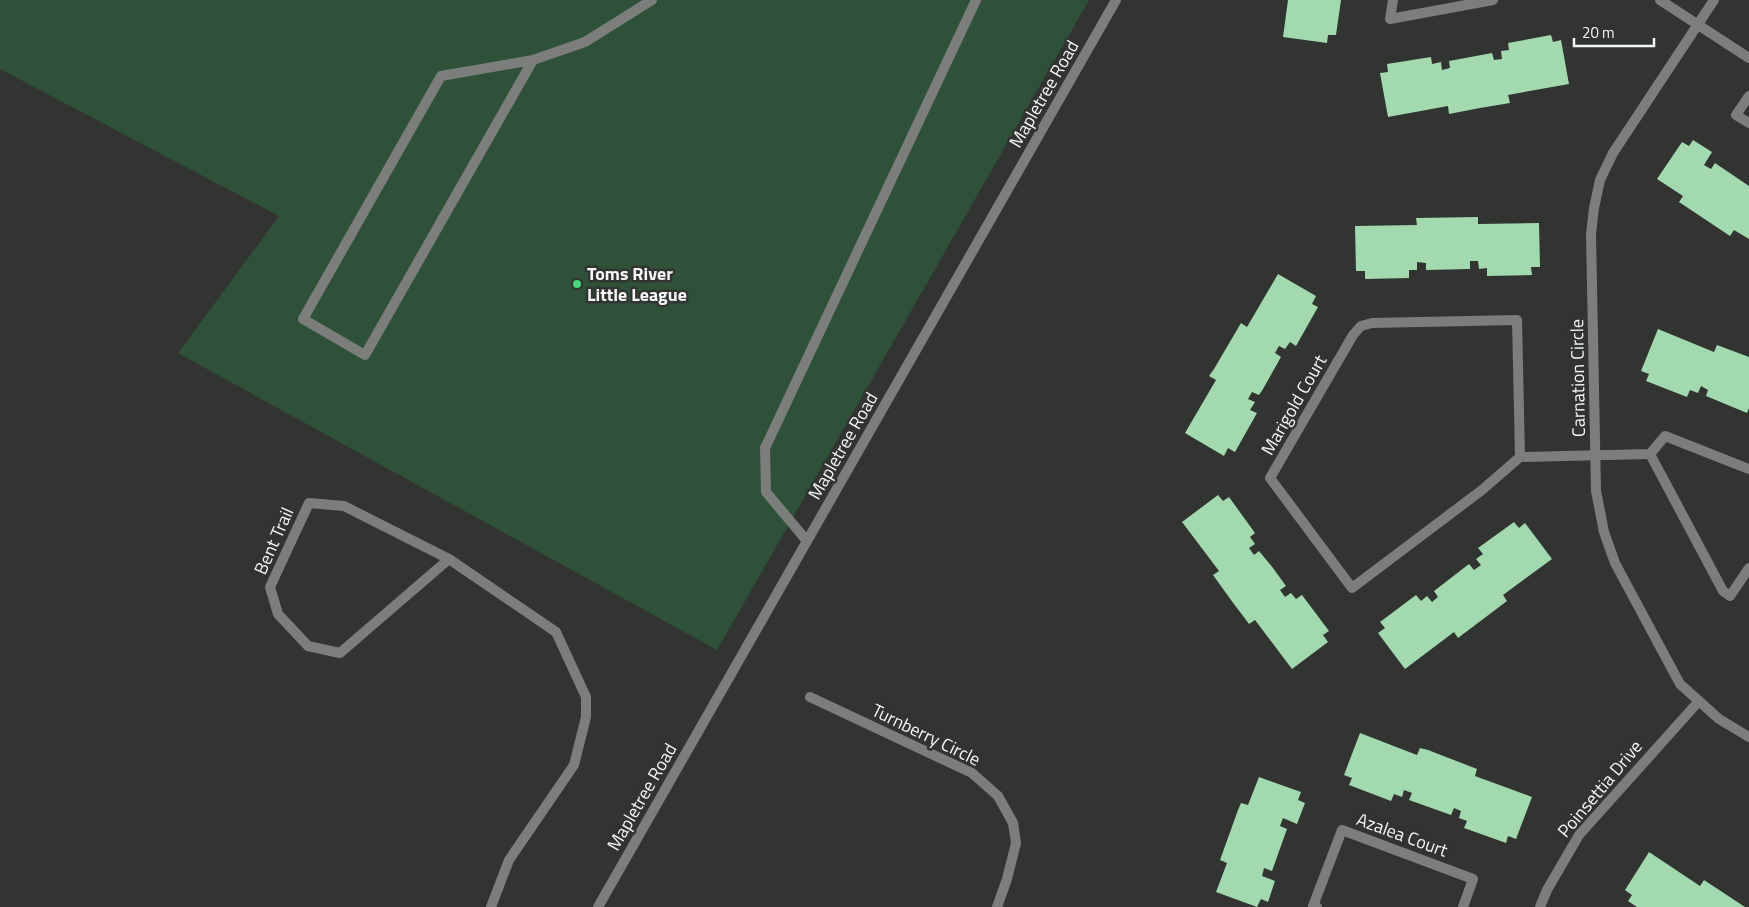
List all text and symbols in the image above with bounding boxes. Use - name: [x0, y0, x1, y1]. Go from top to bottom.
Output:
- scale bar: [1574, 15, 1654, 47]
- text: 20 m: [1582, 21, 1615, 44]
- street label: Mapletree Road: [1002, 35, 1085, 153]
- place label: Toms River Little League: [587, 260, 687, 308]
- marker: Toms River Little League: [571, 278, 583, 290]
- street label: Carnation Circle: [1563, 319, 1592, 437]
- street label: Marigold Court: [1254, 349, 1334, 460]
- street label: Mapletree Road: [801, 387, 884, 505]
- street label: Bent Trail: [247, 503, 300, 579]
- street label: Turnberry Circle: [867, 697, 985, 773]
- street label: Poinsettia Drive: [1551, 734, 1649, 843]
- street label: Mapletree Road: [600, 738, 683, 856]
- street label: Azalea Court: [1353, 806, 1452, 864]

